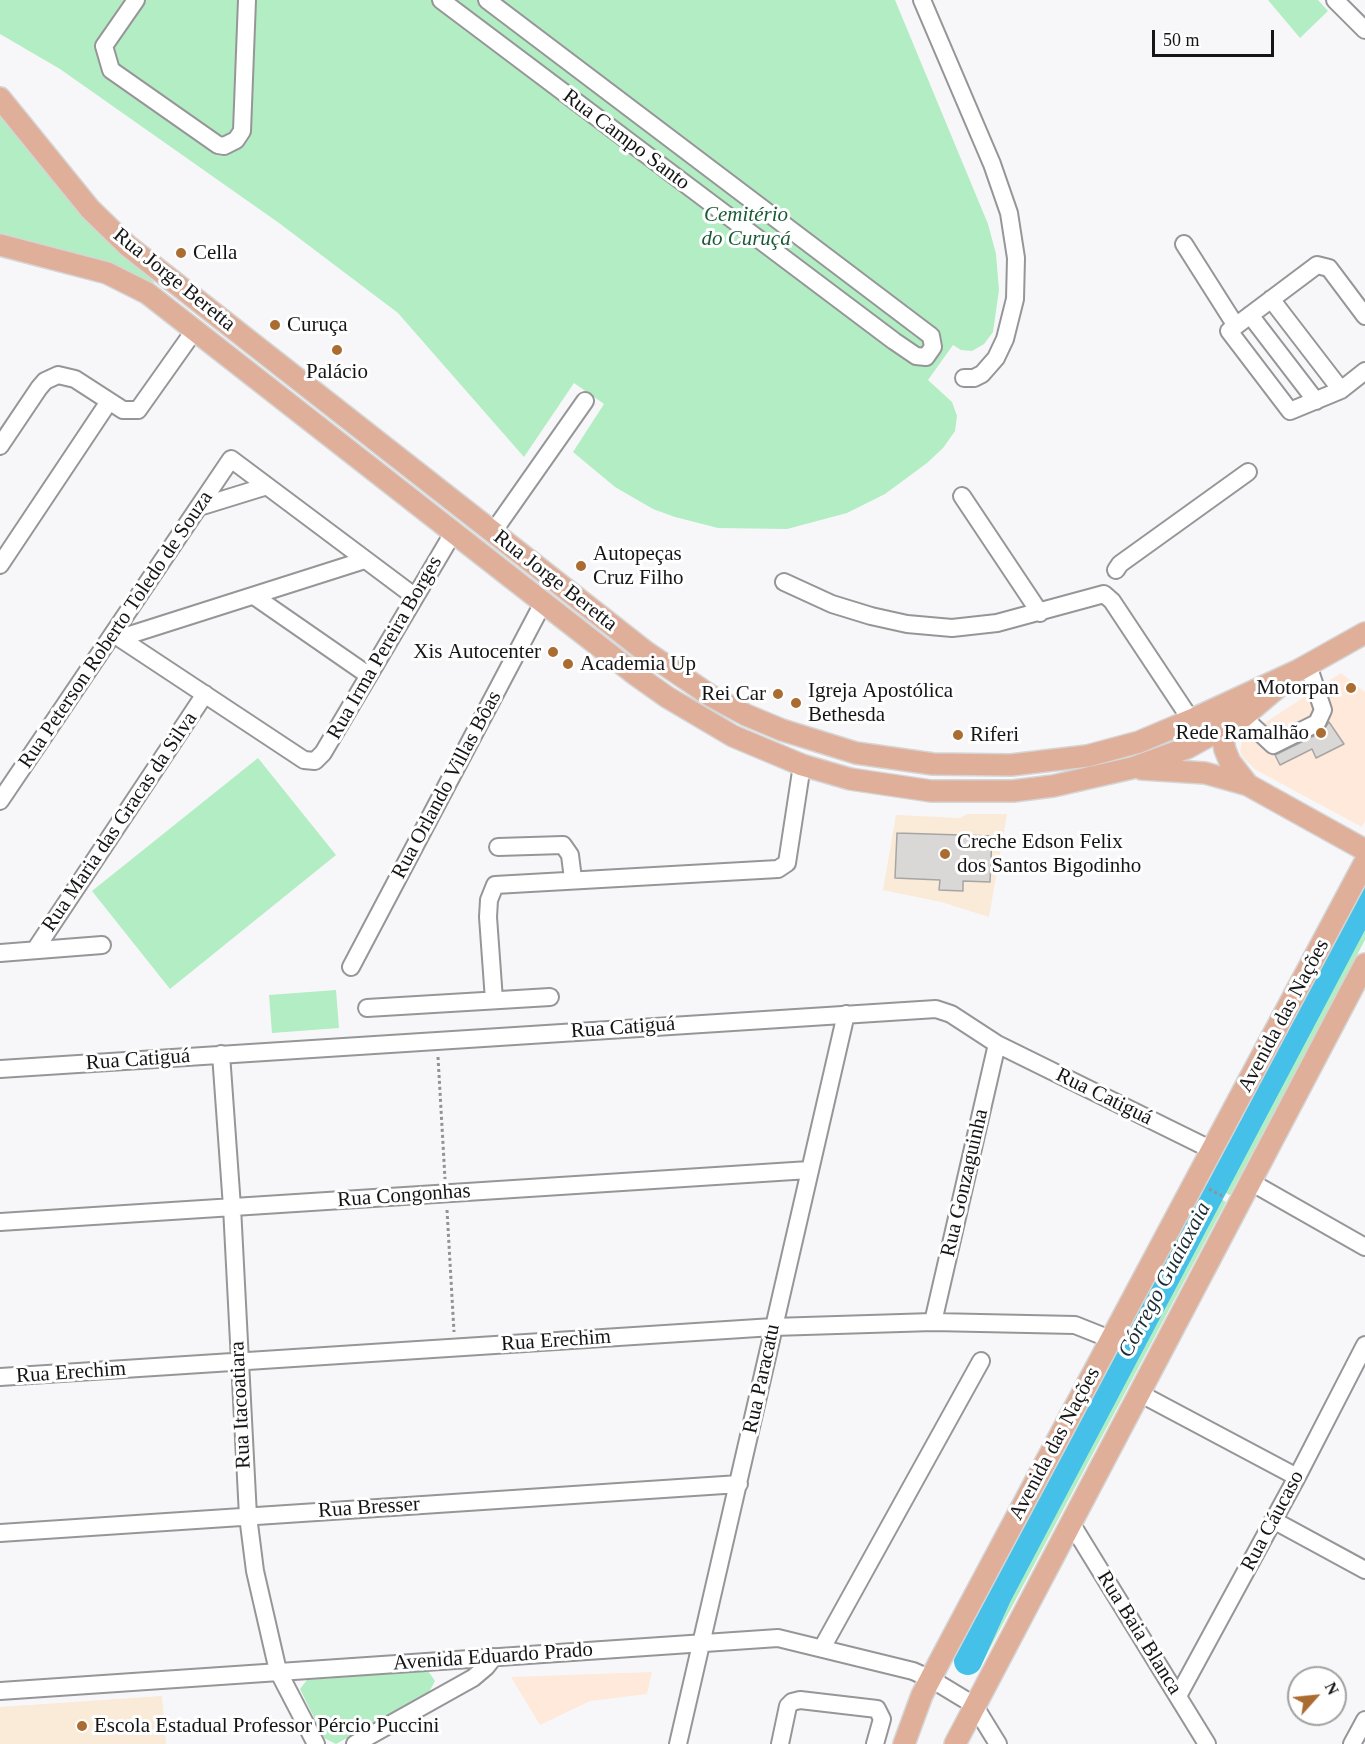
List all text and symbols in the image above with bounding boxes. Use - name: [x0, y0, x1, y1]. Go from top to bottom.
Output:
- scale bar: [1155, 18, 1276, 56]
- text: 50 m: [1163, 30, 1200, 50]
- street label: Rua Campo Santo: [557, 84, 695, 196]
- park label: Cemitério do Curuçá: [701, 202, 791, 252]
- street label: Rua Jorge Beretta: [108, 223, 240, 337]
- place label: Cella: [193, 240, 237, 266]
- marker: Cella: [174, 246, 188, 260]
- place label: Curuça: [287, 312, 348, 338]
- marker: Curuça: [268, 318, 282, 332]
- marker: Palácio: [330, 343, 344, 357]
- place label: Palácio: [306, 359, 368, 385]
- street label: Rua Peterson Roberto Toledo de Souza: [14, 486, 218, 774]
- street label: Rua Jorge Beretta: [488, 525, 622, 637]
- place label: Autopeças Cruz Filho: [593, 541, 683, 591]
- street label: Rua Irma Pereira Borges: [322, 552, 448, 744]
- marker: Autopeças Cruz Filho: [574, 559, 588, 573]
- place label: Xis Autocenter: [413, 639, 541, 665]
- marker: Xis Autocenter: [546, 645, 560, 659]
- place label: Academia Up: [580, 651, 696, 677]
- marker: Academia Up: [561, 657, 575, 671]
- place label: Motorpan: [1256, 675, 1339, 701]
- place label: Igreja Apostólica Bethesda: [808, 678, 953, 728]
- place label: Rei Car: [701, 681, 766, 707]
- marker: Motorpan: [1344, 681, 1358, 695]
- street label: Rua Orlando Villas Bôas: [387, 687, 507, 883]
- marker: Rei Car: [771, 687, 785, 701]
- marker: Igreja Apostólica Bethesda: [789, 696, 803, 710]
- street label: Rua Maria das Gracas da Silva: [37, 707, 203, 937]
- place label: Rede Ramalhão: [1175, 720, 1309, 746]
- place label: Riferi: [970, 722, 1019, 748]
- marker: Rede Ramalhão: [1314, 726, 1328, 740]
- marker: Riferi: [951, 728, 965, 742]
- place label: Creche Edson Felix dos Santos Bigodinho: [957, 829, 1141, 879]
- marker: Creche Edson Felix dos Santos Bigodinho: [938, 847, 952, 861]
- street label: Avenida das Nações: [1233, 935, 1335, 1097]
- street label: Rua Catiguá: [570, 1012, 676, 1044]
- street label: Rua Catiguá: [85, 1044, 191, 1076]
- street label: Rua Catiguá: [1052, 1063, 1156, 1131]
- street label: Rua Gonzaguinha: [936, 1107, 994, 1259]
- street label: Rua Congonhas: [336, 1179, 472, 1213]
- water label: Córrego Guaiaxaia: [1113, 1198, 1217, 1362]
- street label: Rua Paracatu: [738, 1322, 786, 1436]
- street label: Rua Erechim: [500, 1325, 612, 1357]
- street label: Rua Itacoatiara: [225, 1341, 257, 1469]
- street label: Rua Erechim: [15, 1357, 127, 1389]
- street label: Avenida das Nações: [1004, 1363, 1106, 1525]
- street label: Rua Cáucaso: [1236, 1466, 1310, 1576]
- street label: Rua Bresser: [317, 1492, 421, 1524]
- street label: Rua Baia Blanca: [1091, 1566, 1187, 1700]
- street label: Avenida Eduardo Prado: [392, 1637, 594, 1677]
- north arrow: [1287, 1666, 1347, 1726]
- text: N: [1322, 1679, 1342, 1698]
- place label: Escola Estadual Professor Pércio Puccini: [94, 1713, 439, 1739]
- marker: Escola Estadual Professor Pércio Puccini: [75, 1719, 89, 1733]

